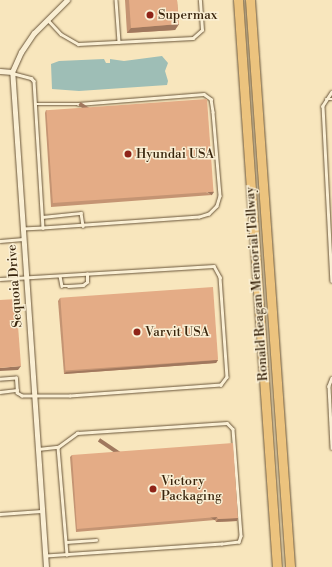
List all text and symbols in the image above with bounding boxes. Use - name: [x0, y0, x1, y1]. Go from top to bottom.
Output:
- place label: Supermax: [158, 7, 217, 23]
- marker: Supermax: [145, 10, 155, 20]
- place label: Hyundai USA: [136, 146, 214, 162]
- marker: Hyundai USA: [123, 149, 133, 159]
- street label: Ronald Reagan Memorial Tollway: [242, 186, 272, 382]
- street label: Sequoia Drive: [4, 244, 26, 328]
- place label: Varvit USA: [145, 324, 209, 340]
- marker: Varvit USA: [132, 327, 142, 337]
- place label: Victory Packaging: [161, 474, 222, 505]
- marker: Victory Packaging: [148, 484, 158, 494]

